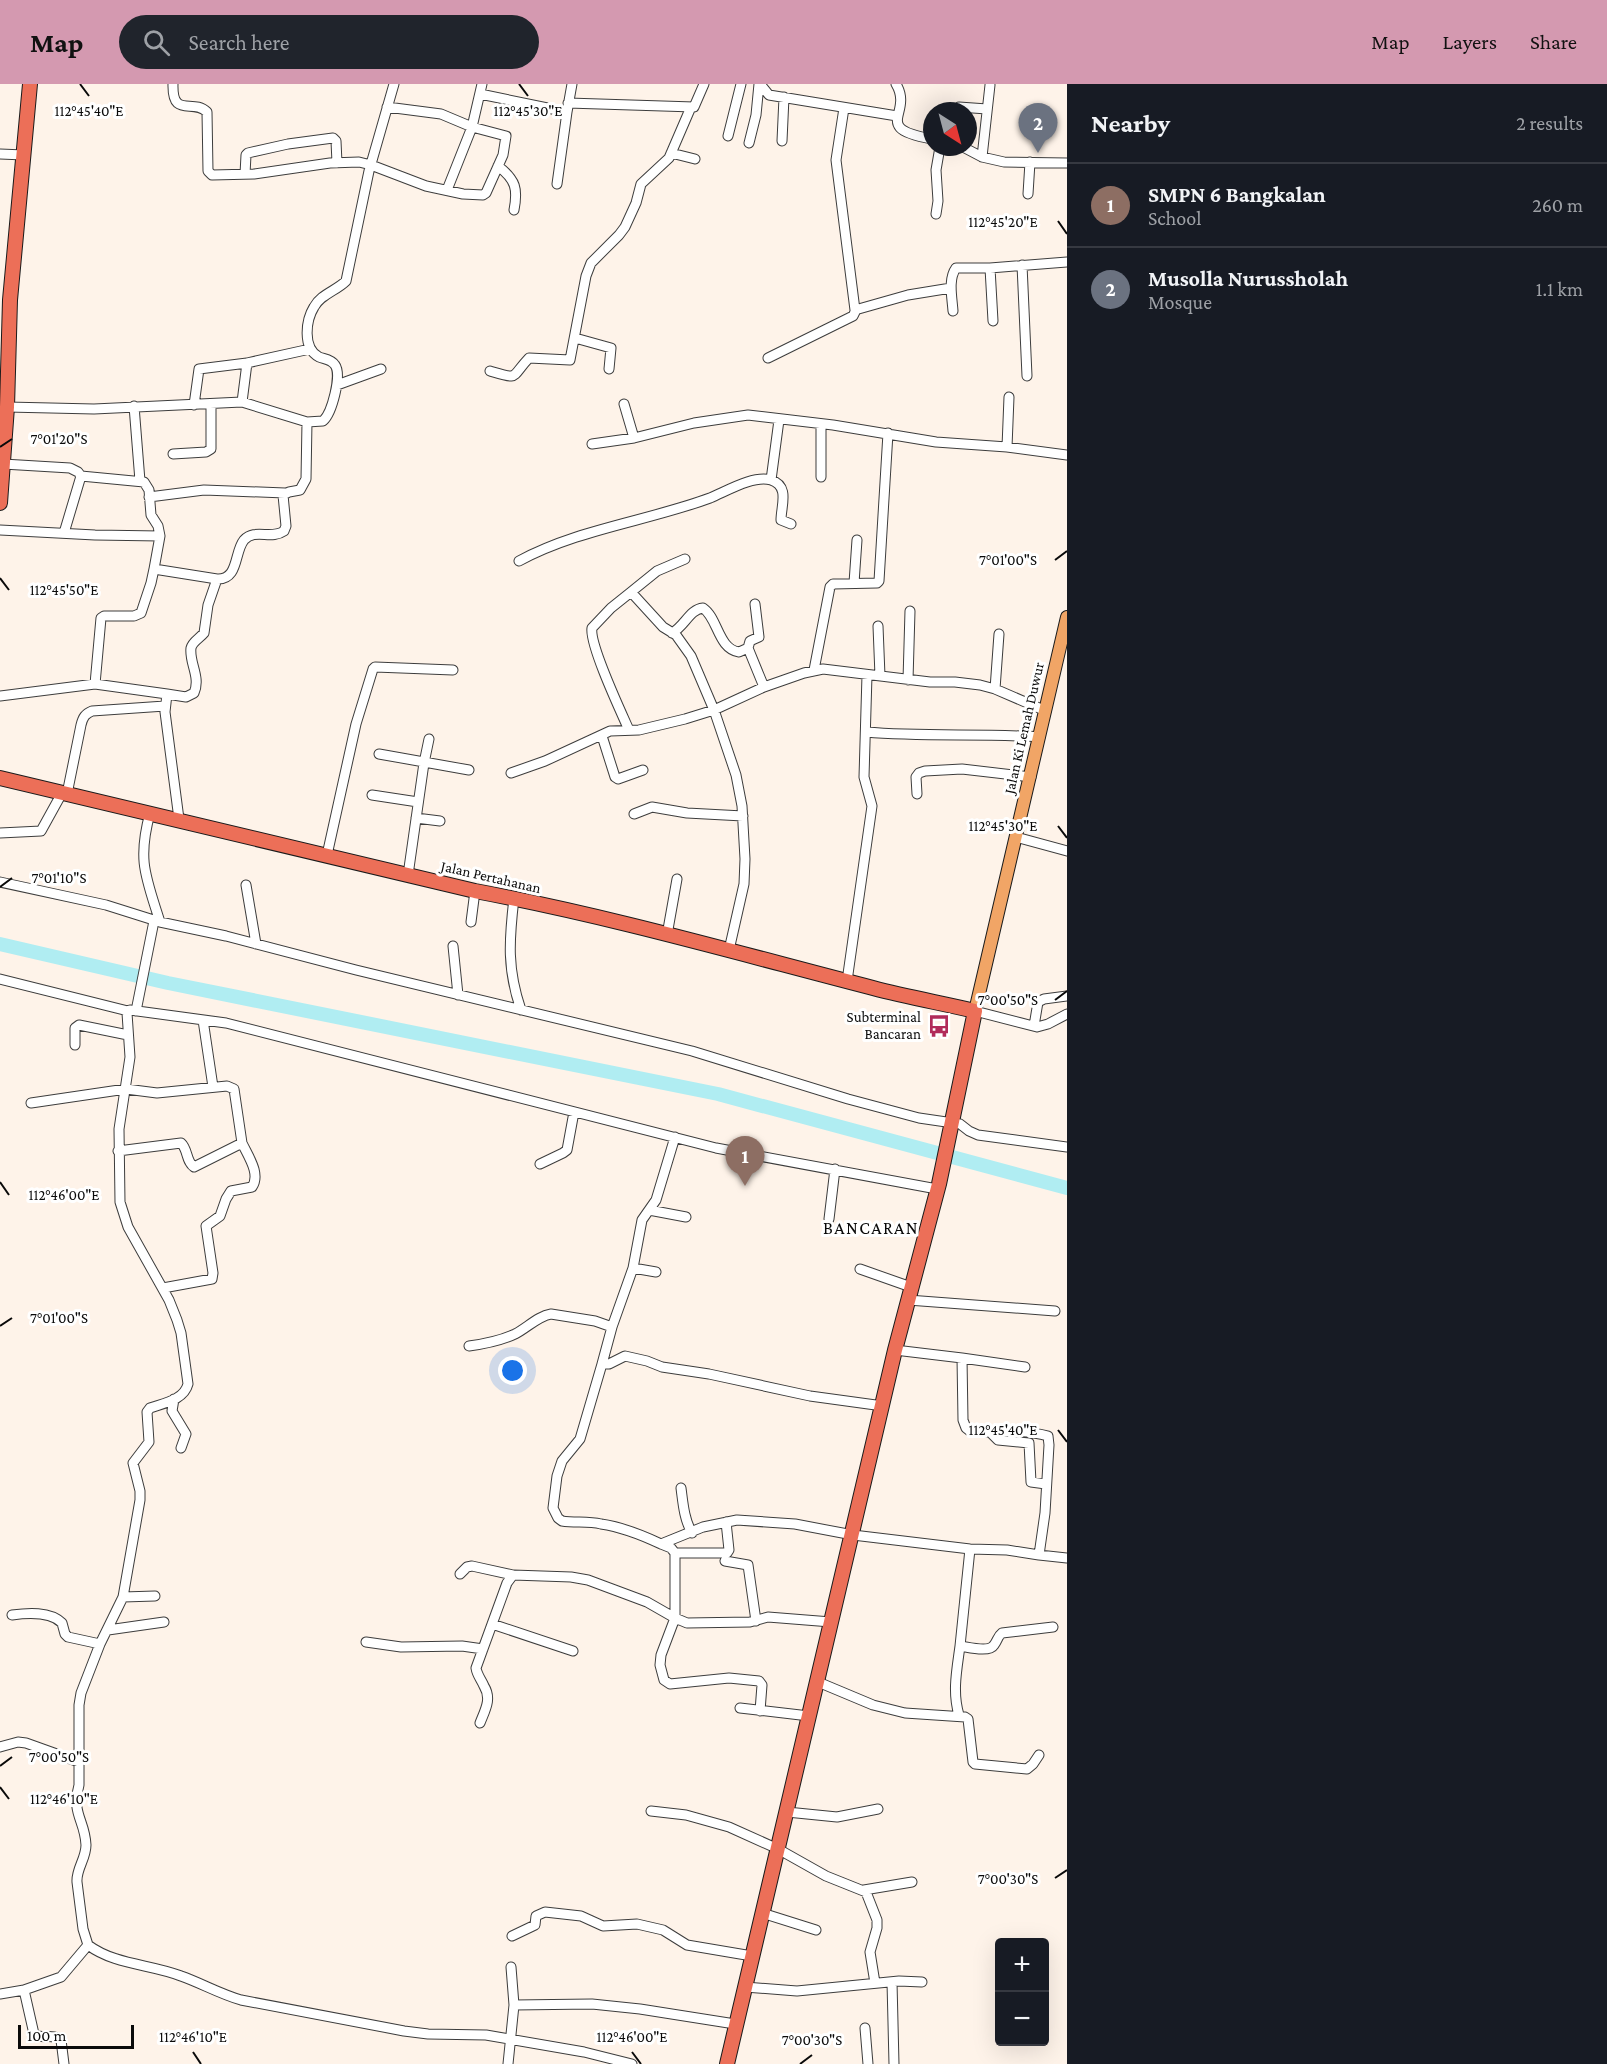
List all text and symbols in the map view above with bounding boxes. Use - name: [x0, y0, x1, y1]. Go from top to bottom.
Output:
- search box: [119, 15, 539, 69]
- icon: search: [140, 26, 173, 59]
- text: Map: [30, 27, 83, 58]
- text: Search here: [188, 30, 289, 55]
- text: Map: [1371, 30, 1410, 54]
- text: Layers: [1443, 30, 1497, 54]
- text: Share: [1530, 30, 1577, 54]
- north arrow: [923, 102, 977, 156]
- text: 112°45'40"E: [54, 103, 124, 119]
- text: 112°45'30"E: [494, 103, 562, 119]
- pin: 2: [1018, 104, 1058, 153]
- text: Nearby: [1091, 109, 1170, 138]
- text: 2 results: [1516, 112, 1583, 134]
- text: SMPN 6 Bangkalan: [1148, 182, 1326, 207]
- text: 1: [1107, 194, 1114, 216]
- text: 260 m: [1532, 194, 1583, 216]
- text: School: [1148, 207, 1201, 229]
- text: 112°45'20"E: [968, 214, 1038, 230]
- text: Musolla Nurussholah: [1148, 266, 1348, 291]
- text: 2: [1105, 278, 1116, 300]
- text: 1.1 km: [1536, 278, 1583, 300]
- text: Mosque: [1148, 291, 1212, 313]
- text: 7°01'20"S: [31, 431, 87, 447]
- text: 7°01'00"S: [979, 552, 1037, 568]
- text: 112°45'50"E: [30, 582, 98, 598]
- street label: Jalan Ki Lemah Duwur: [1001, 660, 1048, 798]
- text: 112°45'30"E: [969, 818, 1037, 834]
- street label: Jalan Pertahanan: [437, 857, 543, 897]
- text: 7°01'10"S: [32, 870, 86, 886]
- text: 7°00'50"S: [978, 992, 1038, 1008]
- place label: Subterminal Bancaran: [847, 1009, 921, 1042]
- bus stop icon: Subterminal Bancaran: [926, 1013, 952, 1039]
- pin: 1: [726, 1136, 764, 1186]
- text: 112°46'00"E: [29, 1187, 99, 1203]
- district label: BANCARAN: [823, 1218, 919, 1238]
- text: 7°01'00"S: [30, 1310, 88, 1326]
- your location: [498, 1356, 527, 1385]
- text: 112°45'40"E: [968, 1422, 1038, 1438]
- text: 7°00'50"S: [29, 1749, 89, 1765]
- text: 112°46'10"E: [30, 1791, 98, 1807]
- text: 7°00'30"S: [978, 1871, 1038, 1887]
- map controls: [995, 1938, 1049, 2046]
- button: +: [995, 1938, 1049, 1992]
- button: −: [995, 1992, 1049, 2046]
- scale bar: [18, 2022, 134, 2050]
- text: 100 m: [27, 2027, 66, 2044]
- text: 112°46'10"E: [159, 2029, 227, 2045]
- text: 112°46'00"E: [597, 2029, 667, 2045]
- text: 7°00'30"S: [782, 2032, 842, 2048]

